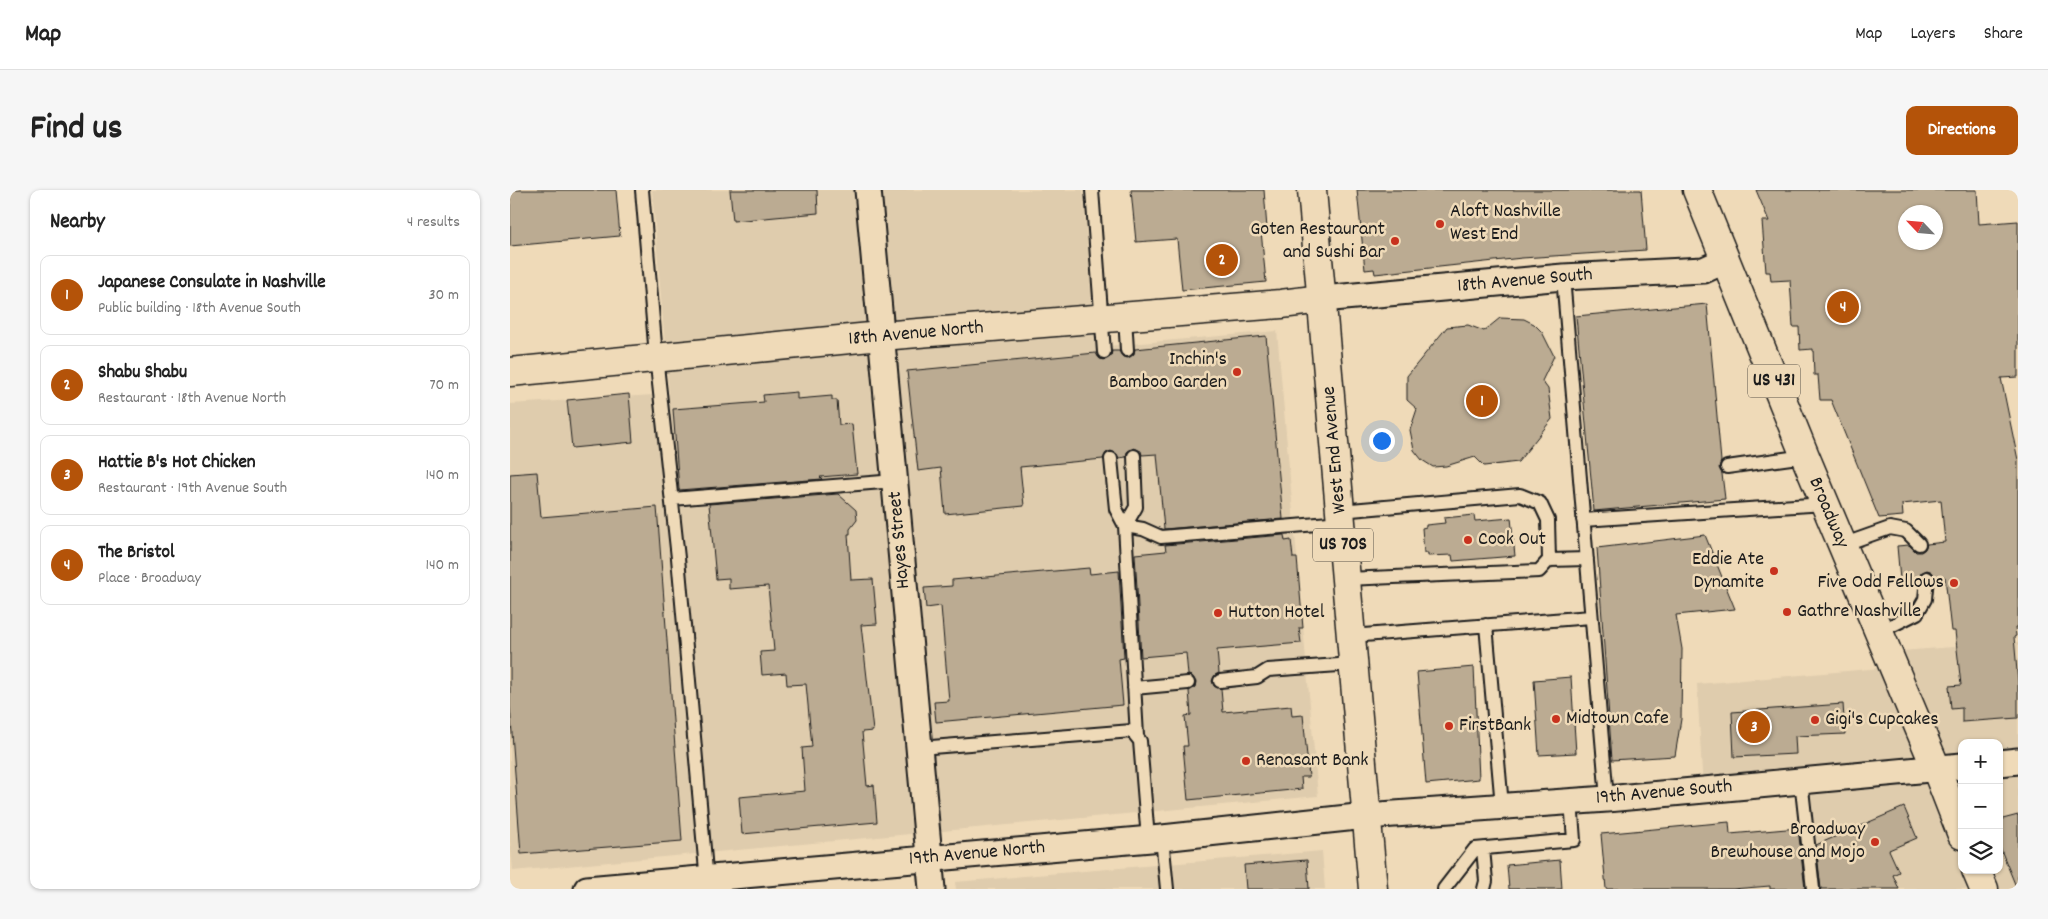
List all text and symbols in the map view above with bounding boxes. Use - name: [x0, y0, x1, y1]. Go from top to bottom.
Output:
- text: Map: [25, 18, 61, 52]
- text: Map: [1855, 22, 1882, 47]
- text: Layers: [1910, 22, 1956, 47]
- text: Share: [1984, 22, 2023, 47]
- text: Find us: [30, 105, 122, 155]
- button: Directions: [1906, 106, 2018, 155]
- place label: Aloft Nashville West End: [1450, 198, 1561, 249]
- north arrow: [1898, 205, 1943, 250]
- text: Nearby: [50, 208, 105, 238]
- text: 4 results: [407, 211, 460, 234]
- place label: Goten Restaurant and Sushi Bar: [1250, 216, 1386, 267]
- marker: Aloft Nashville West End: [1434, 218, 1446, 230]
- marker: Goten Restaurant and Sushi Bar: [1389, 235, 1401, 247]
- pin: 2: [1206, 241, 1238, 279]
- street label: 18th Avenue South: [1456, 261, 1594, 301]
- text: Japanese Consulate in Nashville: [98, 270, 326, 297]
- text: 1: [65, 284, 69, 307]
- text: 30 m: [429, 284, 459, 307]
- pin: 4: [1827, 288, 1859, 326]
- text: Public building · 18th Avenue South: [98, 297, 301, 320]
- street label: 18th Avenue North: [847, 314, 985, 354]
- place label: Inchin's Bamboo Garden: [1109, 346, 1227, 397]
- text: Shabu Shabu: [98, 360, 187, 387]
- road number: US 431: [1748, 365, 1800, 398]
- marker: Inchin's Bamboo Garden: [1231, 366, 1243, 378]
- text: 2: [64, 374, 71, 397]
- text: 70 m: [429, 374, 459, 397]
- pin: 1: [1466, 382, 1498, 420]
- street label: West End Avenue: [1315, 385, 1355, 515]
- text: Restaurant · 18th Avenue North: [98, 387, 286, 410]
- your location: [1369, 428, 1395, 454]
- text: Hattie B's Hot Chicken: [98, 450, 256, 477]
- text: 3: [63, 464, 71, 487]
- text: 140 m: [425, 464, 459, 487]
- street label: Broadway: [1800, 473, 1856, 554]
- text: Restaurant · 19th Avenue South: [98, 477, 287, 500]
- street label: Hayes Street: [882, 490, 918, 590]
- place label: Cook Out: [1478, 526, 1546, 554]
- road number: US 70S: [1313, 528, 1373, 562]
- marker: Cook Out: [1462, 534, 1474, 546]
- text: The Bristol: [98, 540, 175, 567]
- place label: Eddie Ate Dynamite: [1692, 546, 1764, 597]
- text: 4: [64, 554, 70, 577]
- text: 140 m: [425, 554, 459, 577]
- marker: Eddie Ate Dynamite: [1768, 565, 1780, 577]
- text: Place · Broadway: [98, 567, 201, 590]
- place label: Five Odd Fellows: [1817, 569, 1944, 597]
- marker: Five Odd Fellows: [1948, 577, 1960, 589]
- place label: Gathre Nashville: [1797, 598, 1921, 626]
- place label: Hutton Hotel: [1228, 599, 1325, 627]
- marker: Gathre Nashville: [1781, 606, 1793, 618]
- marker: Hutton Hotel: [1212, 607, 1224, 619]
- place label: Midtown Cafe: [1566, 705, 1669, 733]
- place label: Gigi's Cupcakes: [1825, 706, 1939, 734]
- pin: 3: [1738, 708, 1770, 746]
- place label: FirstBank: [1459, 712, 1531, 740]
- marker: Midtown Cafe: [1550, 713, 1562, 725]
- marker: Gigi's Cupcakes: [1809, 714, 1821, 726]
- marker: FirstBank: [1443, 720, 1455, 732]
- map controls: [1958, 739, 2003, 874]
- button: +: [1958, 739, 2003, 784]
- place label: Renasant Bank: [1256, 747, 1368, 775]
- marker: Renasant Bank: [1240, 755, 1252, 767]
- street label: 19th Avenue South: [1595, 773, 1733, 813]
- button: −: [1958, 784, 2003, 829]
- place label: Broadway Brewhouse and Mojo: [1711, 816, 1866, 867]
- button: layers: [1958, 829, 2003, 874]
- street label: 19th Avenue North: [908, 834, 1046, 874]
- marker: Broadway Brewhouse and Mojo: [1869, 836, 1881, 848]

